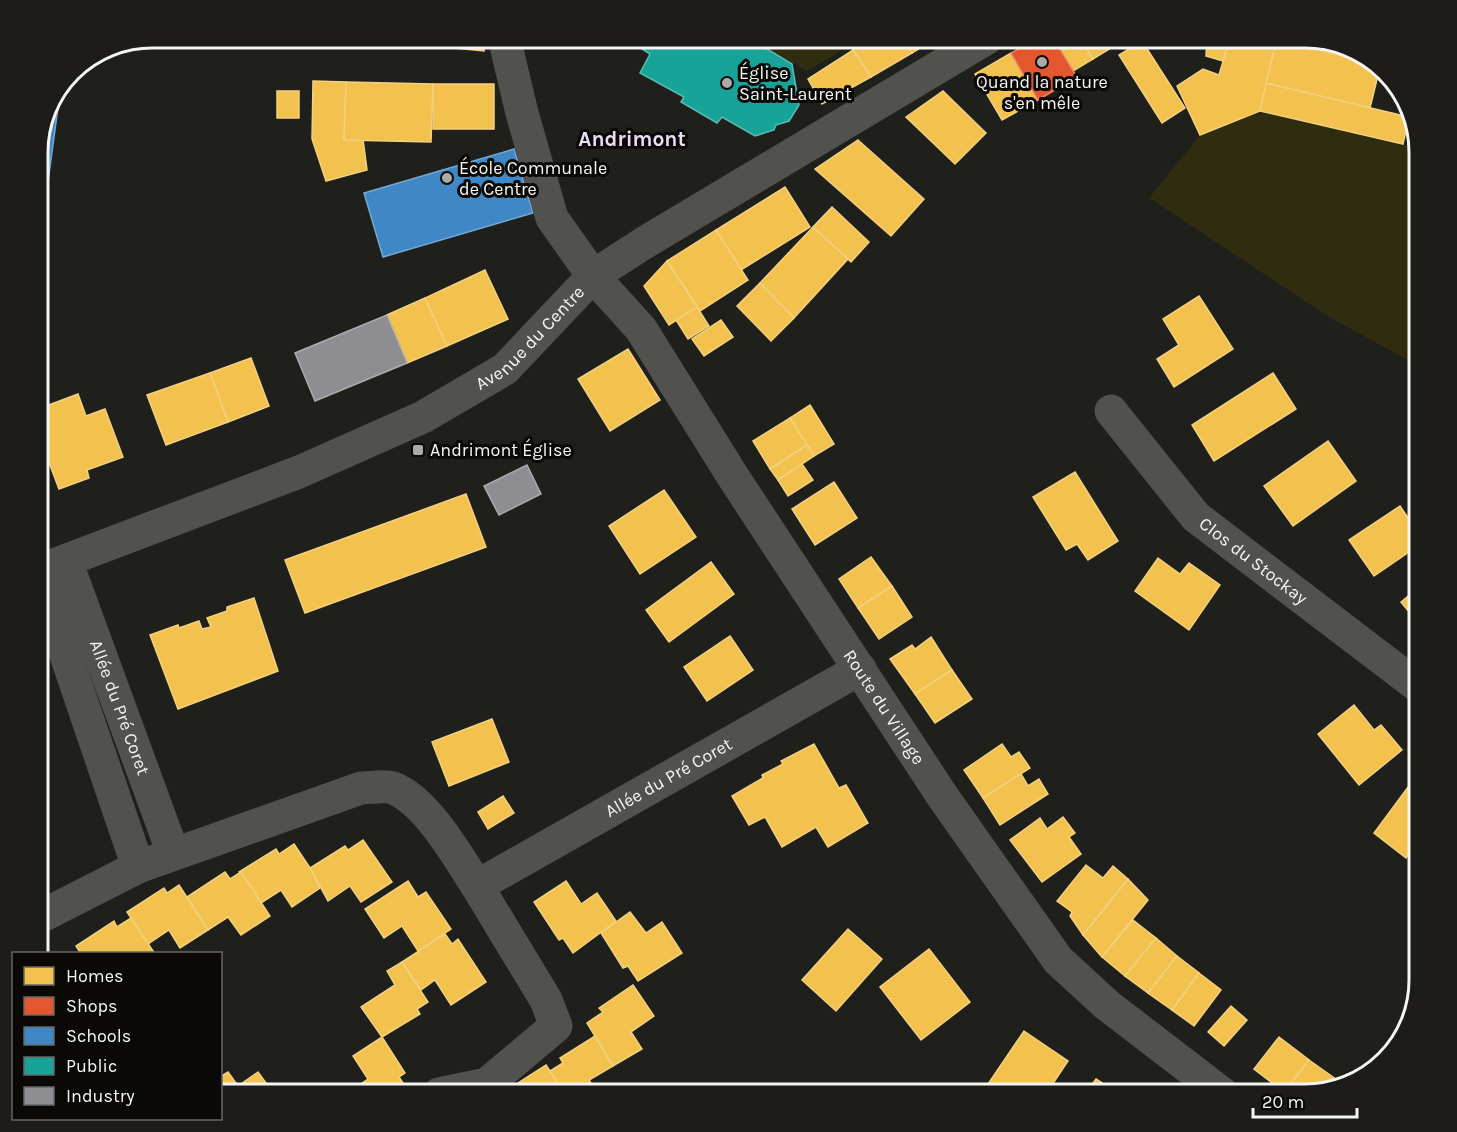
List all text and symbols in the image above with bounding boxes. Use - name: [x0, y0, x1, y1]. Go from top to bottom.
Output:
- marker: Quand la nature s'en mêle: [1035, 55, 1049, 69]
- place label: Église Saint-Laurent: [739, 61, 852, 105]
- place label: Quand la nature s'en mêle: [976, 71, 1108, 114]
- marker: Église Saint-Laurent: [720, 76, 734, 90]
- district label: Andrimont: [578, 127, 686, 151]
- place label: École Communale de Centre: [459, 156, 607, 200]
- marker: École Communale de Centre: [440, 171, 454, 185]
- street label: Avenue du Centre: [471, 281, 589, 395]
- place label: Andrimont Église: [430, 438, 572, 461]
- marker: Andrimont Église: [411, 443, 425, 457]
- street label: Clos du Stockay: [1195, 512, 1313, 610]
- street label: Allée du Pré Coret: [85, 637, 155, 778]
- street label: Route du Village: [838, 645, 930, 769]
- street label: Allée du Pré Coret: [601, 733, 736, 822]
- legend: [12, 952, 222, 1120]
- text: Homes: [66, 965, 123, 987]
- text: Shops: [66, 995, 118, 1017]
- text: Schools: [66, 1025, 131, 1047]
- text: Public: [66, 1055, 117, 1077]
- scale bar: [1253, 1081, 1356, 1119]
- text: Industry: [66, 1085, 135, 1107]
- text: 20 m: [1262, 1091, 1304, 1113]

